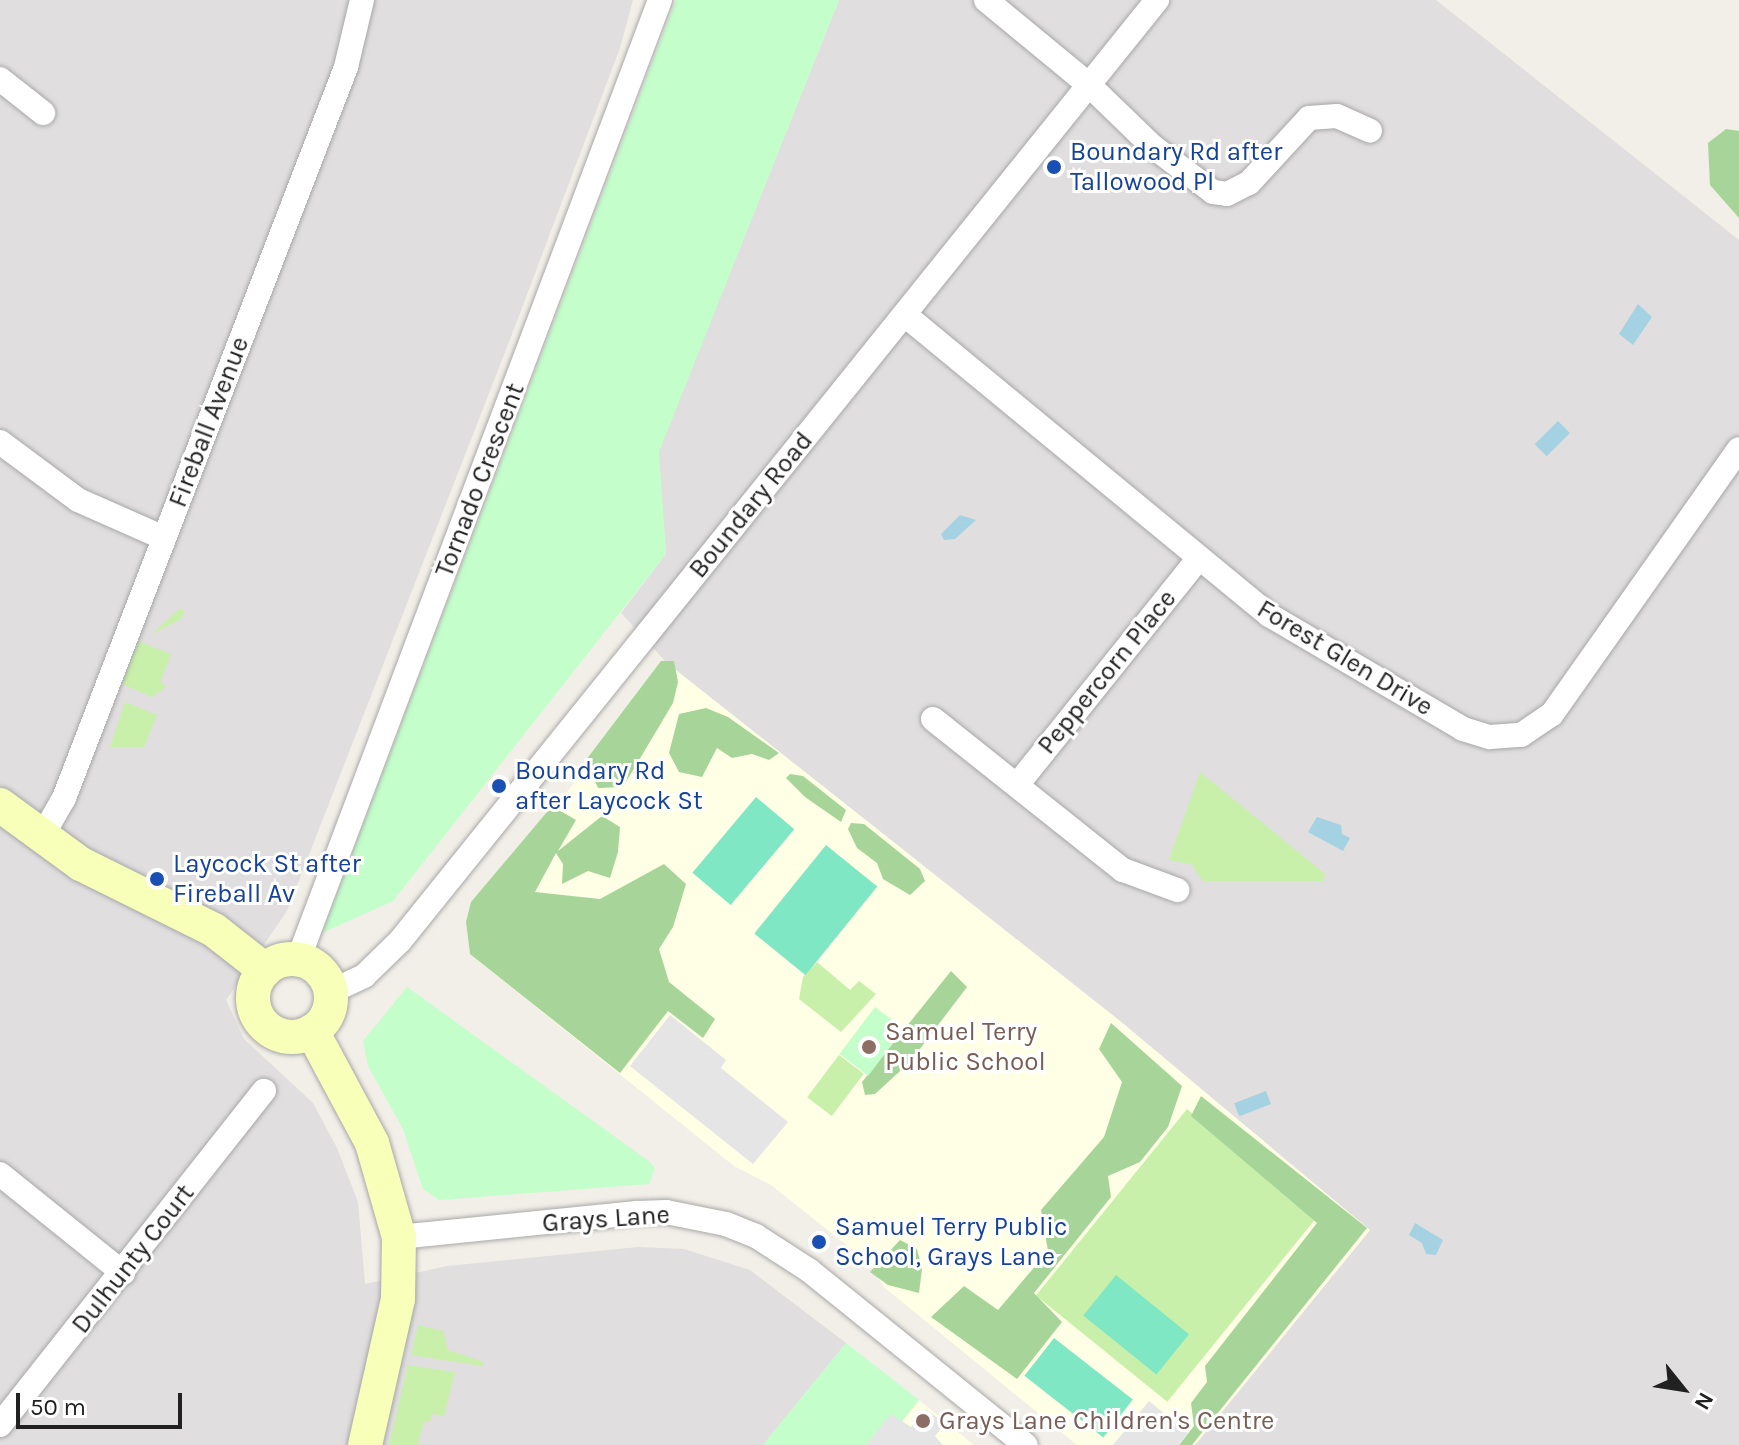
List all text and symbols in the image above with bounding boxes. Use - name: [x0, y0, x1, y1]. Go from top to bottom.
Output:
- place label: Boundary Rd after Tallowood Pl: [1070, 136, 1282, 198]
- marker: Boundary Rd after Tallowood Pl: [1045, 158, 1063, 176]
- street label: Fireball Avenue: [162, 332, 256, 512]
- street label: Tornado Crescent: [429, 379, 531, 581]
- street label: Boundary Road: [683, 426, 819, 584]
- street label: Peppercorn Place: [1031, 583, 1183, 761]
- street label: Forest Glen Drive: [1251, 593, 1439, 723]
- place label: Boundary Rd after Laycock St: [515, 755, 703, 816]
- marker: Boundary Rd after Laycock St: [490, 777, 508, 795]
- place label: Laycock St after Fireball Av: [173, 848, 361, 910]
- marker: Laycock St after Fireball Av: [148, 870, 166, 888]
- place label: Samuel Terry Public School: [885, 1016, 1046, 1078]
- marker: Samuel Terry Public School: [860, 1038, 878, 1056]
- street label: Dulhunty Court: [65, 1178, 201, 1340]
- street label: Grays Lane: [541, 1199, 671, 1239]
- place label: Samuel Terry Public School, Grays Lane: [835, 1211, 1067, 1272]
- marker: Samuel Terry Public School, Grays Lane: [810, 1233, 828, 1251]
- north arrow: [1643, 1349, 1723, 1429]
- scale bar: [20, 1377, 186, 1427]
- text: N: [1689, 1388, 1719, 1414]
- text: 50 m: [30, 1393, 86, 1421]
- place label: Grays Lane Children's Centre: [939, 1405, 1274, 1437]
- marker: Grays Lane Children's Centre: [914, 1412, 932, 1430]

